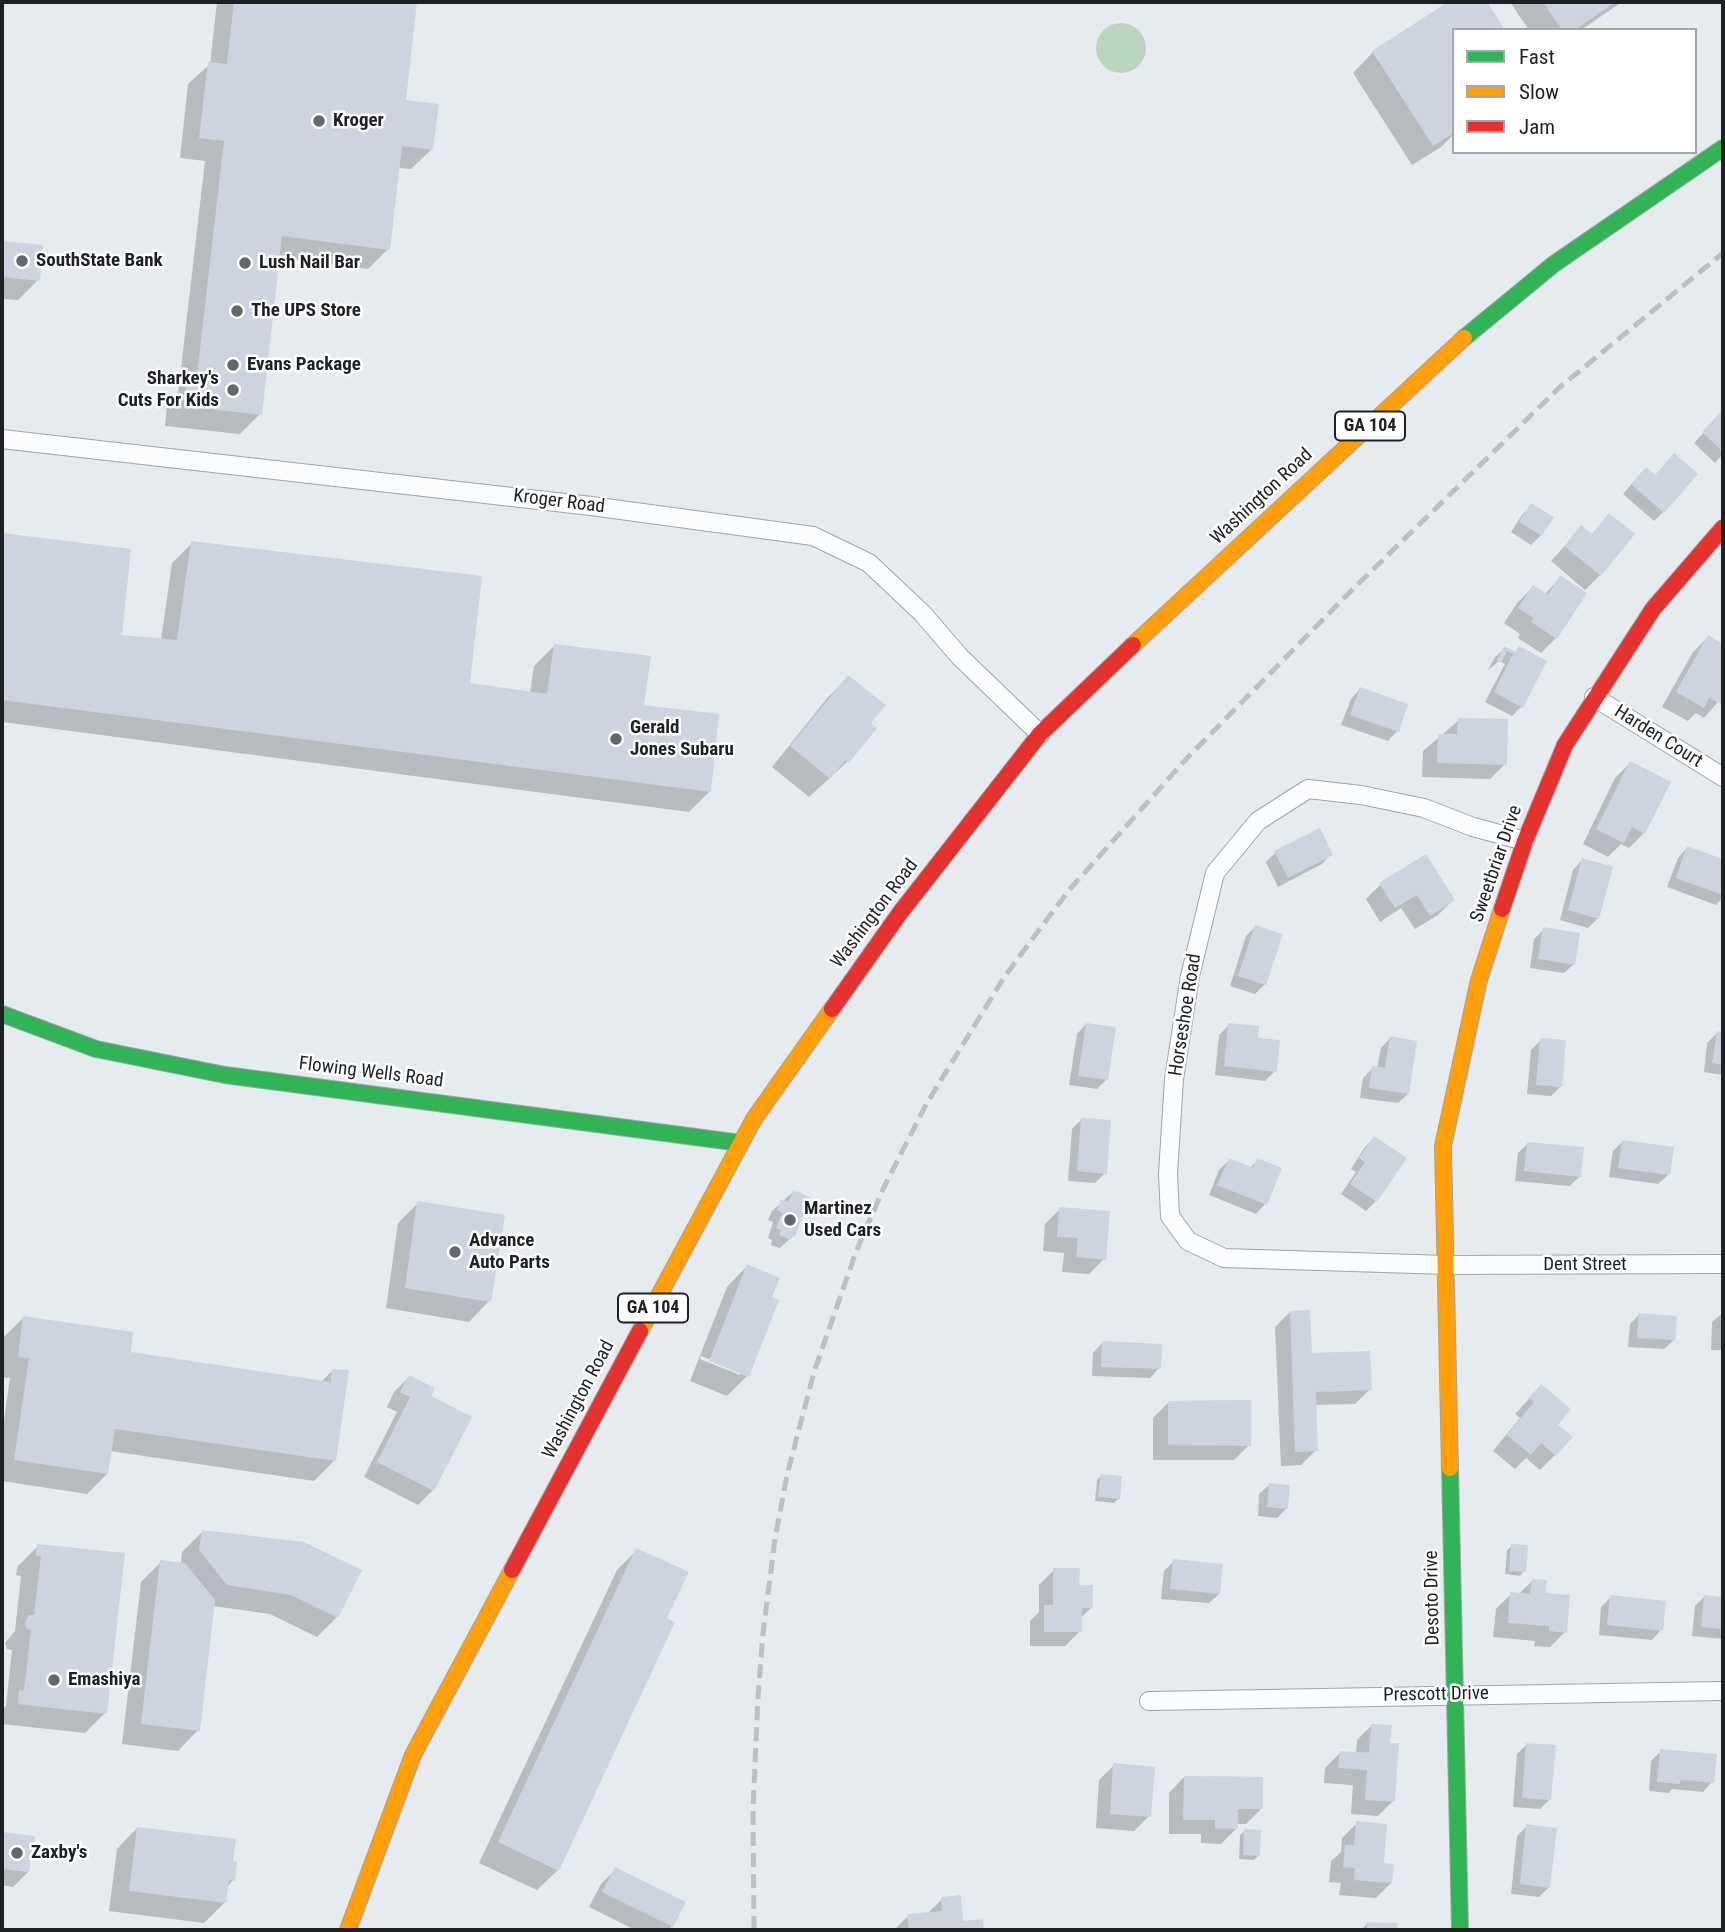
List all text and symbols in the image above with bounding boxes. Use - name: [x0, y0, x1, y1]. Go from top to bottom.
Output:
- legend: [1452, 28, 1697, 154]
- text: Fast: [1519, 45, 1555, 69]
- text: Slow: [1519, 80, 1559, 104]
- place label: Kroger: [333, 110, 384, 132]
- marker: Kroger: [311, 113, 327, 129]
- text: Jam: [1519, 115, 1555, 139]
- place label: SouthState Bank: [36, 250, 163, 272]
- place label: Lush Nail Bar: [259, 252, 360, 274]
- marker: SouthState Bank: [14, 253, 30, 269]
- marker: Lush Nail Bar: [237, 255, 253, 271]
- place label: The UPS Store: [251, 300, 361, 322]
- marker: The UPS Store: [229, 303, 245, 319]
- place label: Evans Package: [247, 354, 361, 376]
- marker: Evans Package: [225, 357, 241, 373]
- place label: Sharkey's Cuts For Kids: [118, 368, 219, 412]
- marker: Sharkey's Cuts For Kids: [225, 382, 241, 398]
- road number: GA 104: [1335, 412, 1405, 440]
- street label: Washington Road: [1206, 444, 1318, 550]
- street label: Kroger Road: [512, 485, 606, 519]
- street label: Harden Court: [1610, 701, 1706, 773]
- place label: Gerald Jones Subaru: [630, 717, 734, 761]
- marker: Gerald Jones Subaru: [608, 731, 624, 747]
- street label: Sweetbriar Drive: [1466, 802, 1528, 926]
- street label: Washington Road: [827, 855, 923, 973]
- street label: Horseshoe Road: [1165, 952, 1207, 1078]
- street label: Flowing Wells Road: [297, 1053, 445, 1093]
- place label: Martinez Used Cars: [804, 1198, 881, 1242]
- marker: Martinez Used Cars: [782, 1212, 798, 1228]
- place label: Advance Auto Parts: [469, 1230, 550, 1274]
- marker: Advance Auto Parts: [447, 1244, 463, 1260]
- street label: Dent Street: [1543, 1254, 1627, 1276]
- road number: GA 104: [618, 1294, 688, 1322]
- street label: Washington Road: [538, 1337, 620, 1463]
- street label: Desoto Drive: [1421, 1550, 1445, 1646]
- place label: Emashiya: [68, 1669, 140, 1691]
- marker: Emashiya: [46, 1672, 62, 1688]
- street label: Prescott Drive: [1383, 1683, 1489, 1707]
- place label: Zaxby's: [31, 1842, 87, 1864]
- marker: Zaxby's: [9, 1845, 25, 1861]

